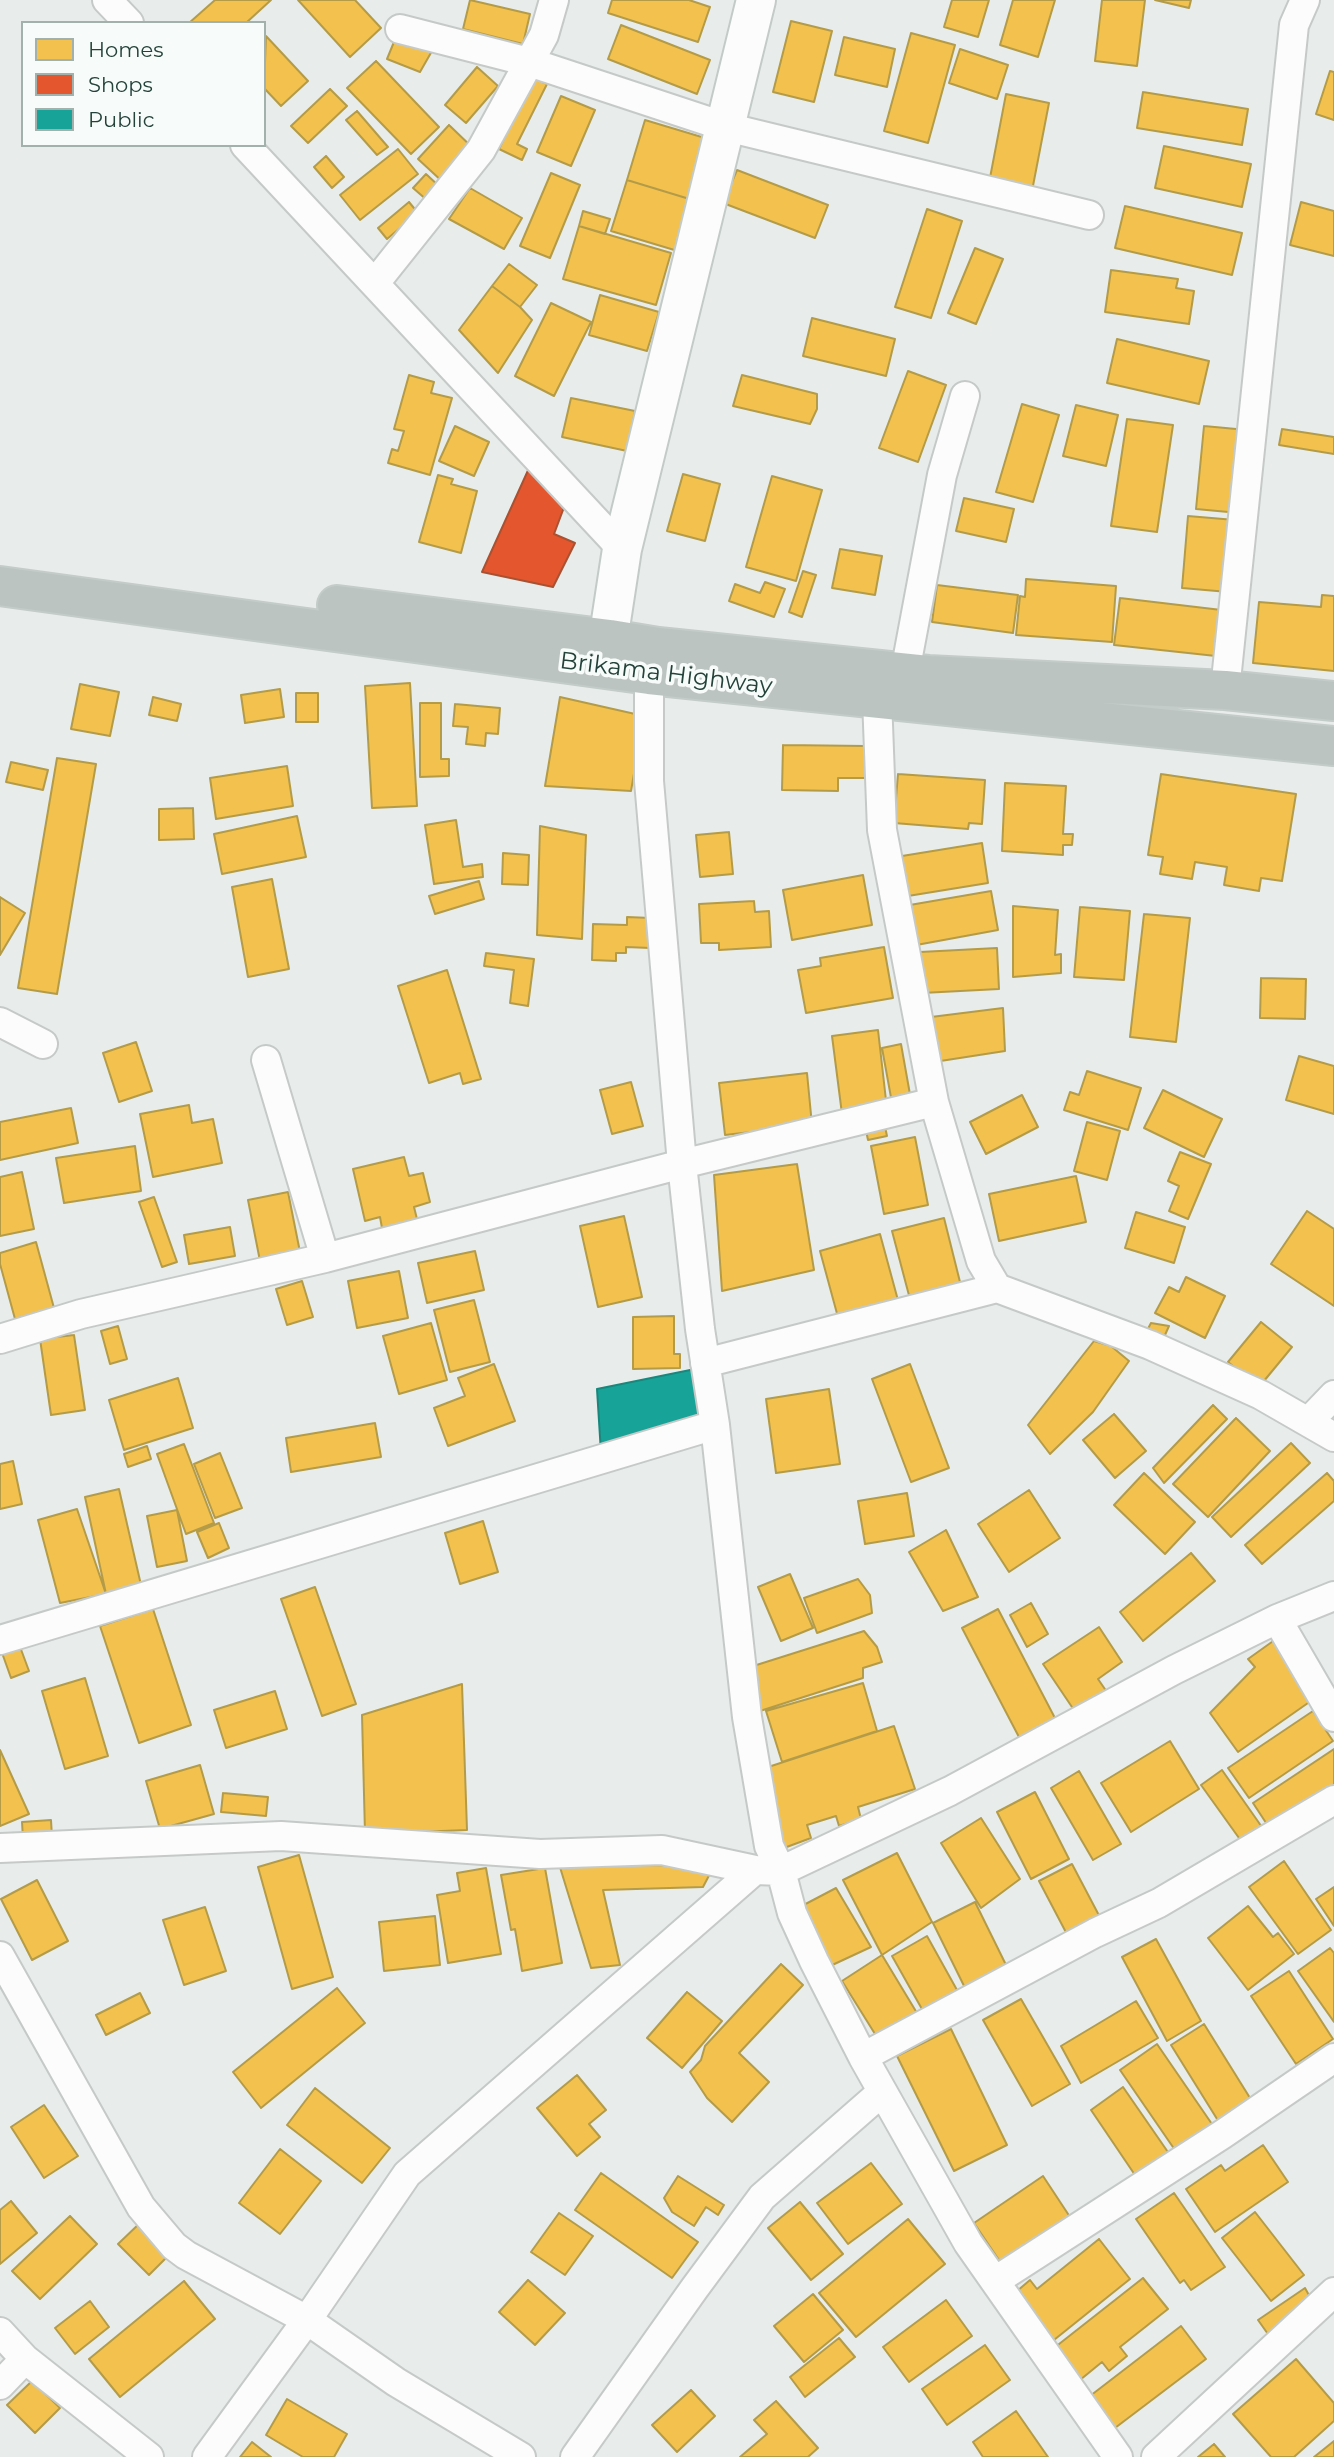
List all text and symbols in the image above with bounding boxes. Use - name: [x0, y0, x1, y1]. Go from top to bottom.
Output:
- legend: [21, 21, 266, 147]
- text: Homes: [88, 37, 163, 62]
- text: Shops: [88, 72, 153, 97]
- text: Public: [88, 107, 155, 132]
- street label: Brikama Highway: [558, 647, 774, 701]

